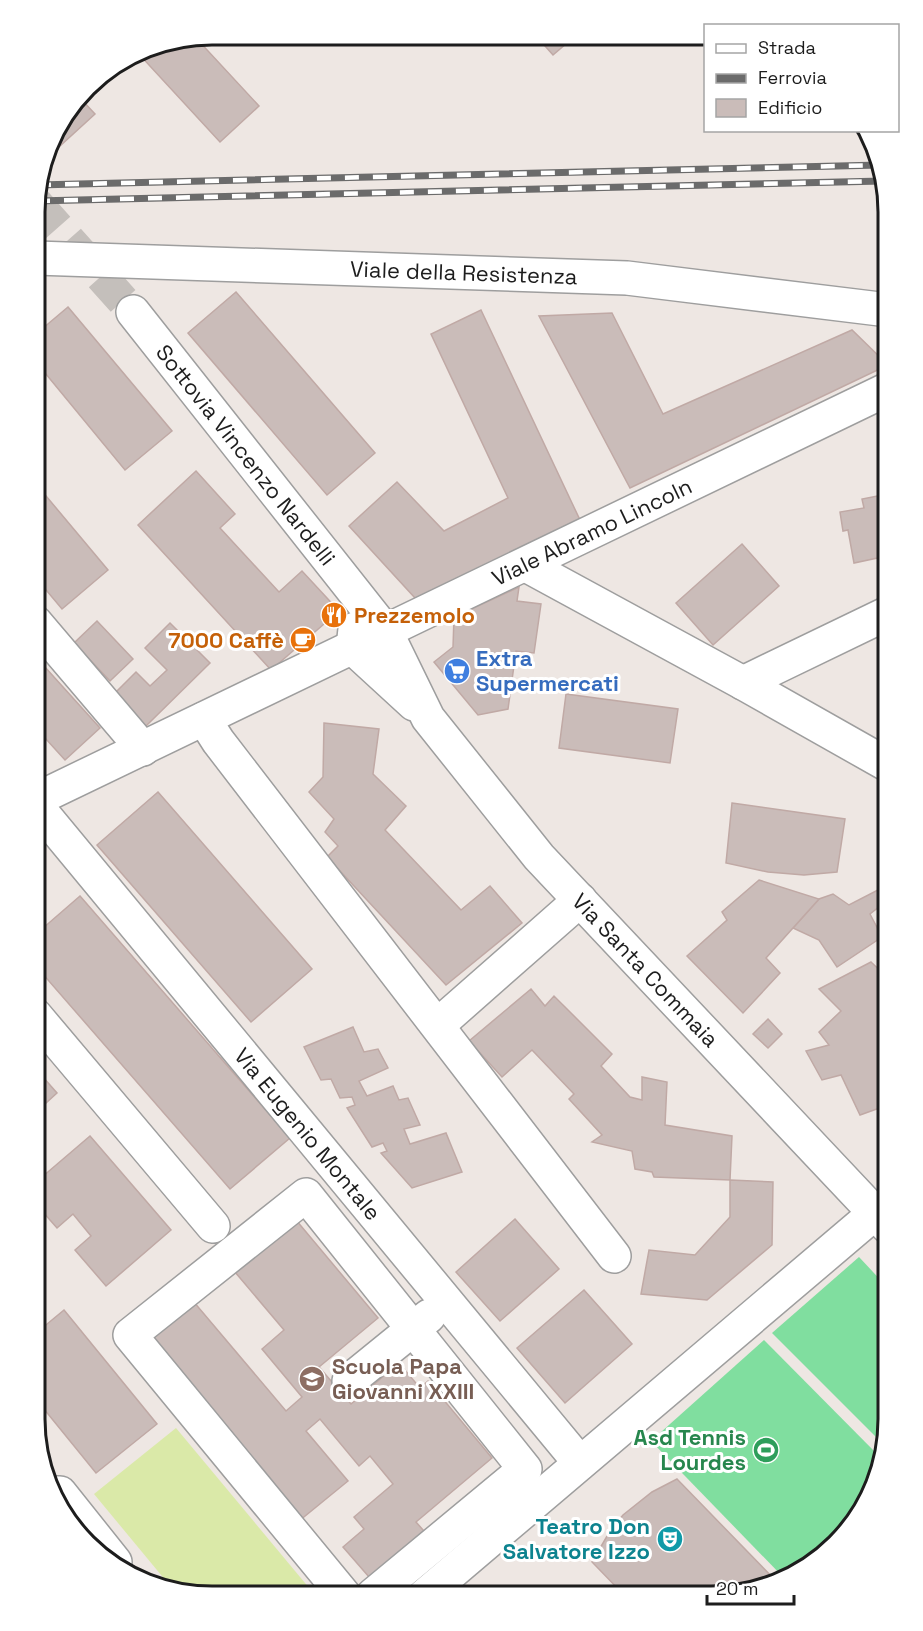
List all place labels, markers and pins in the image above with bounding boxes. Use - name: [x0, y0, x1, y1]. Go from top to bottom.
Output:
- restaurant icon: Prezzemolo: [319, 600, 349, 630]
- place label: Prezzemolo: [354, 601, 475, 629]
- cafe icon: 7000 Caffè: [288, 625, 318, 655]
- place label: 7000 Caffè: [168, 626, 284, 654]
- place label: Extra Supermercati: [476, 644, 619, 697]
- supermarket icon: Extra Supermercati: [442, 656, 472, 686]
- place label: Scuola Papa Giovanni XXIII: [332, 1352, 474, 1405]
- school or university icon: Scuola Papa Giovanni XXIII: [297, 1364, 327, 1394]
- place label: Asd Tennis Lourdes: [634, 1423, 746, 1476]
- sports icon: Asd Tennis Lourdes: [751, 1435, 781, 1465]
- place label: Teatro Don Salvatore Izzo: [503, 1512, 650, 1565]
- theatre icon: Teatro Don Salvatore Izzo: [655, 1524, 685, 1554]

